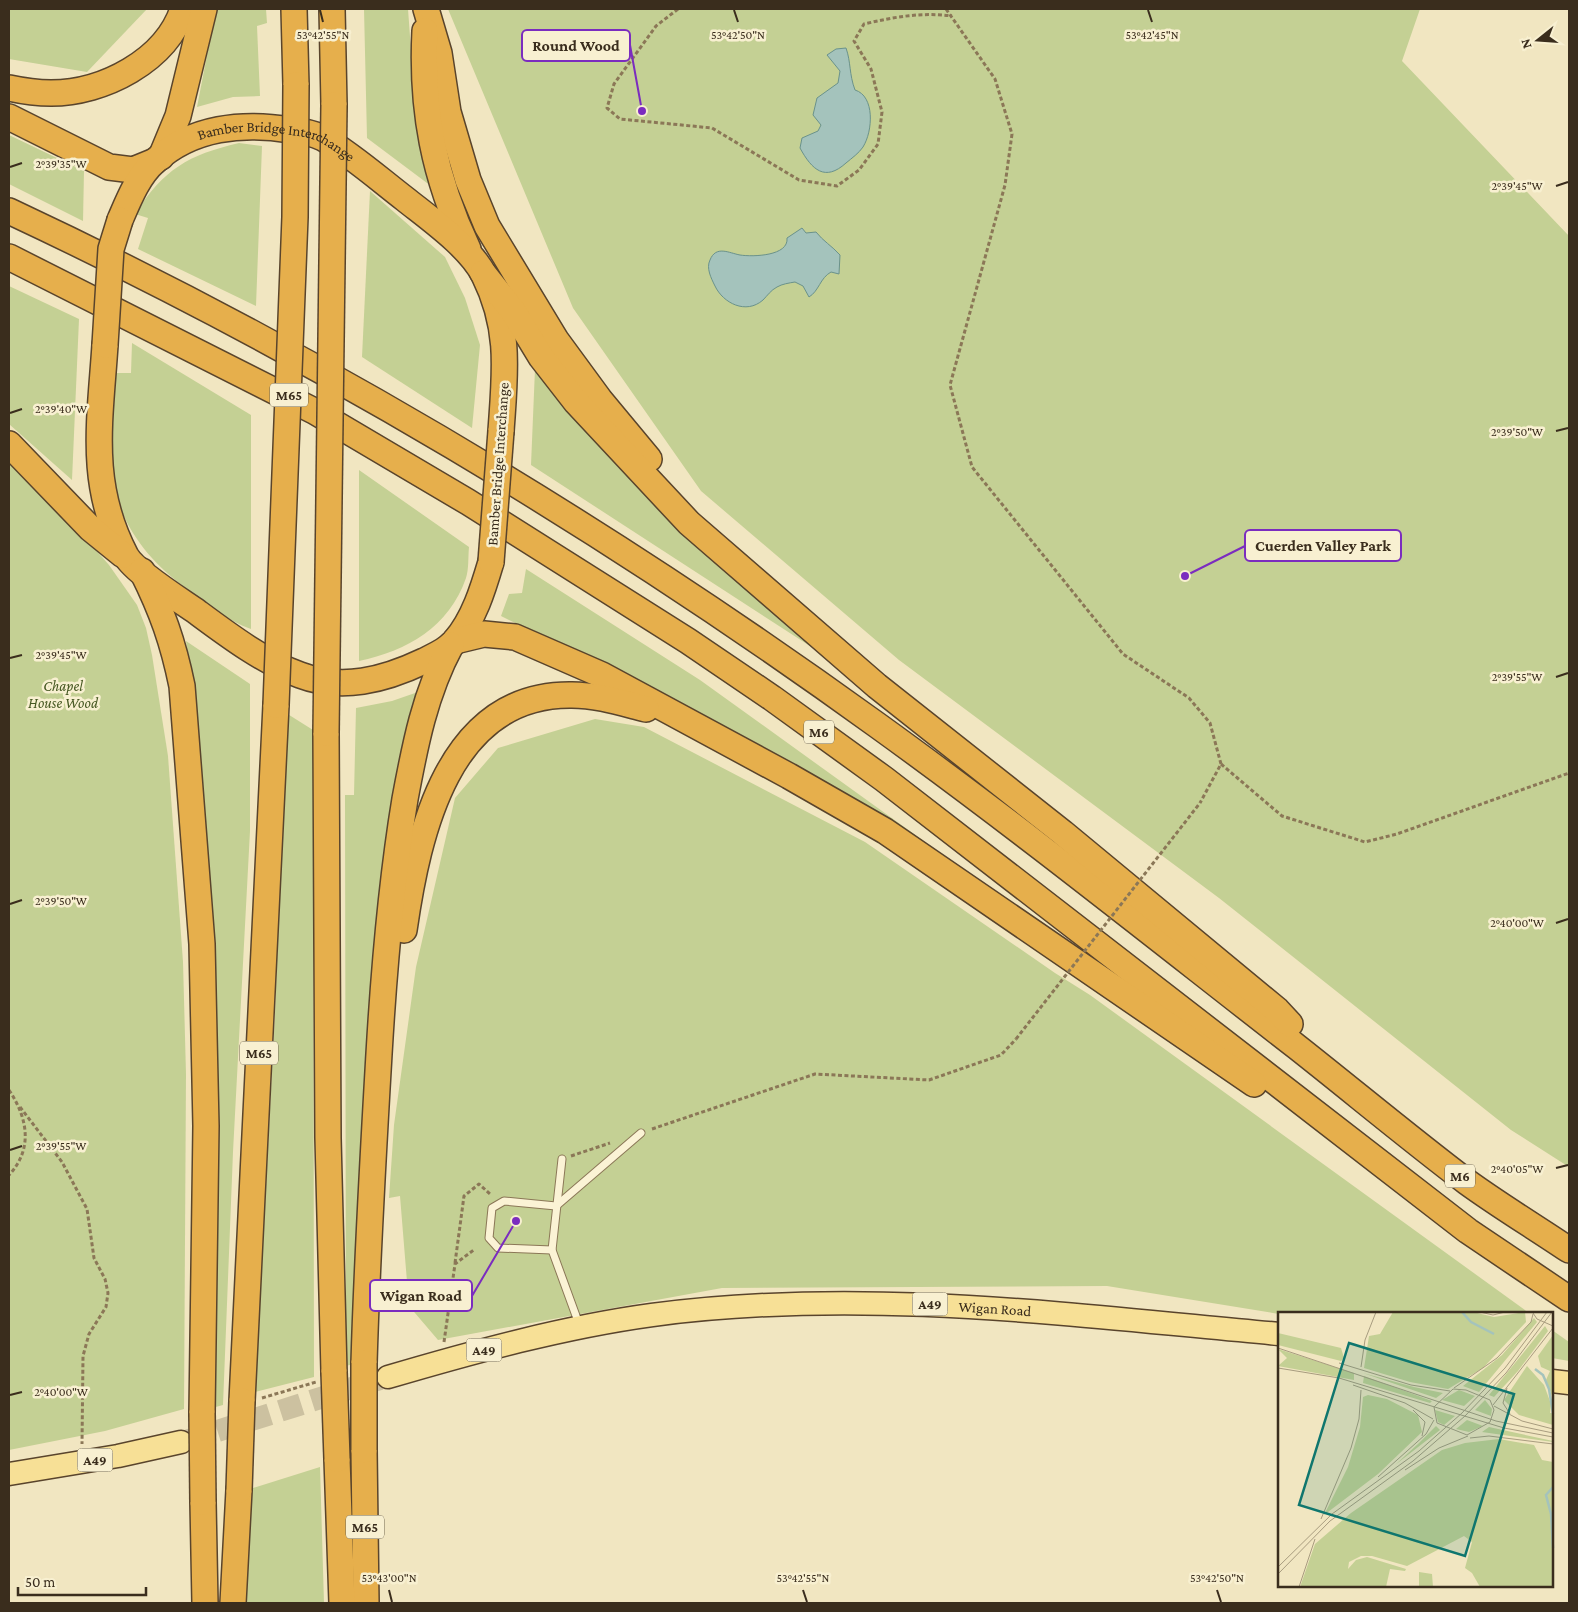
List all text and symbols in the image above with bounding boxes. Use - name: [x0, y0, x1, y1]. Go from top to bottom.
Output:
- north arrow: [1513, 15, 1563, 65]
- text: 53°42'55"N: [297, 28, 350, 42]
- text: 53°42'50"N: [711, 28, 765, 42]
- text: 53°42'45"N: [1125, 28, 1179, 42]
- callout: Round Wood: [522, 30, 630, 61]
- text: N: [1516, 36, 1535, 51]
- text: Round Wood: [532, 37, 620, 54]
- street label: Bamber Bridge Interchange: [195, 119, 358, 165]
- text: 2°39'35"W: [36, 157, 87, 171]
- text: 2°39'45"W: [1492, 179, 1542, 193]
- street label: Bamber Bridge Interchange: [484, 381, 513, 546]
- road number: M65: [270, 384, 308, 406]
- text: 2°39'40"W: [35, 402, 87, 416]
- text: 2°39'50"W: [1491, 425, 1543, 439]
- callout: Cuerden Valley Park: [1245, 530, 1401, 561]
- text: Cuerden Valley Park: [1255, 537, 1391, 554]
- text: 2°39'45"W: [36, 648, 86, 662]
- text: 2°39'55"W: [1492, 670, 1542, 684]
- park label: Chapel House Wood: [28, 678, 99, 711]
- road number: M6: [804, 720, 834, 744]
- text: 2°39'50"W: [35, 894, 87, 908]
- text: 2°40'00"W: [1490, 916, 1544, 930]
- road number: M65: [240, 1042, 278, 1064]
- text: 2°39'55"W: [36, 1139, 86, 1153]
- text: 2°40'05"W: [1491, 1162, 1543, 1176]
- road number: M6: [1445, 1164, 1475, 1188]
- callout: Wigan Road: [370, 1280, 472, 1311]
- text: Wigan Road: [379, 1287, 462, 1304]
- road number: A49: [912, 1292, 948, 1316]
- street label: Wigan Road: [958, 1298, 1032, 1319]
- inset map: [1278, 1312, 1553, 1587]
- road number: A49: [466, 1338, 502, 1362]
- text: 2°40'00"W: [34, 1385, 88, 1399]
- road number: A49: [78, 1448, 112, 1472]
- road number: M65: [346, 1515, 384, 1538]
- scale bar: [18, 1564, 145, 1596]
- text: 53°43'00"N: [361, 1571, 417, 1585]
- text: 53°42'55"N: [777, 1571, 830, 1585]
- text: 53°42'50"N: [1190, 1571, 1244, 1585]
- text: 50 m: [25, 1574, 55, 1590]

